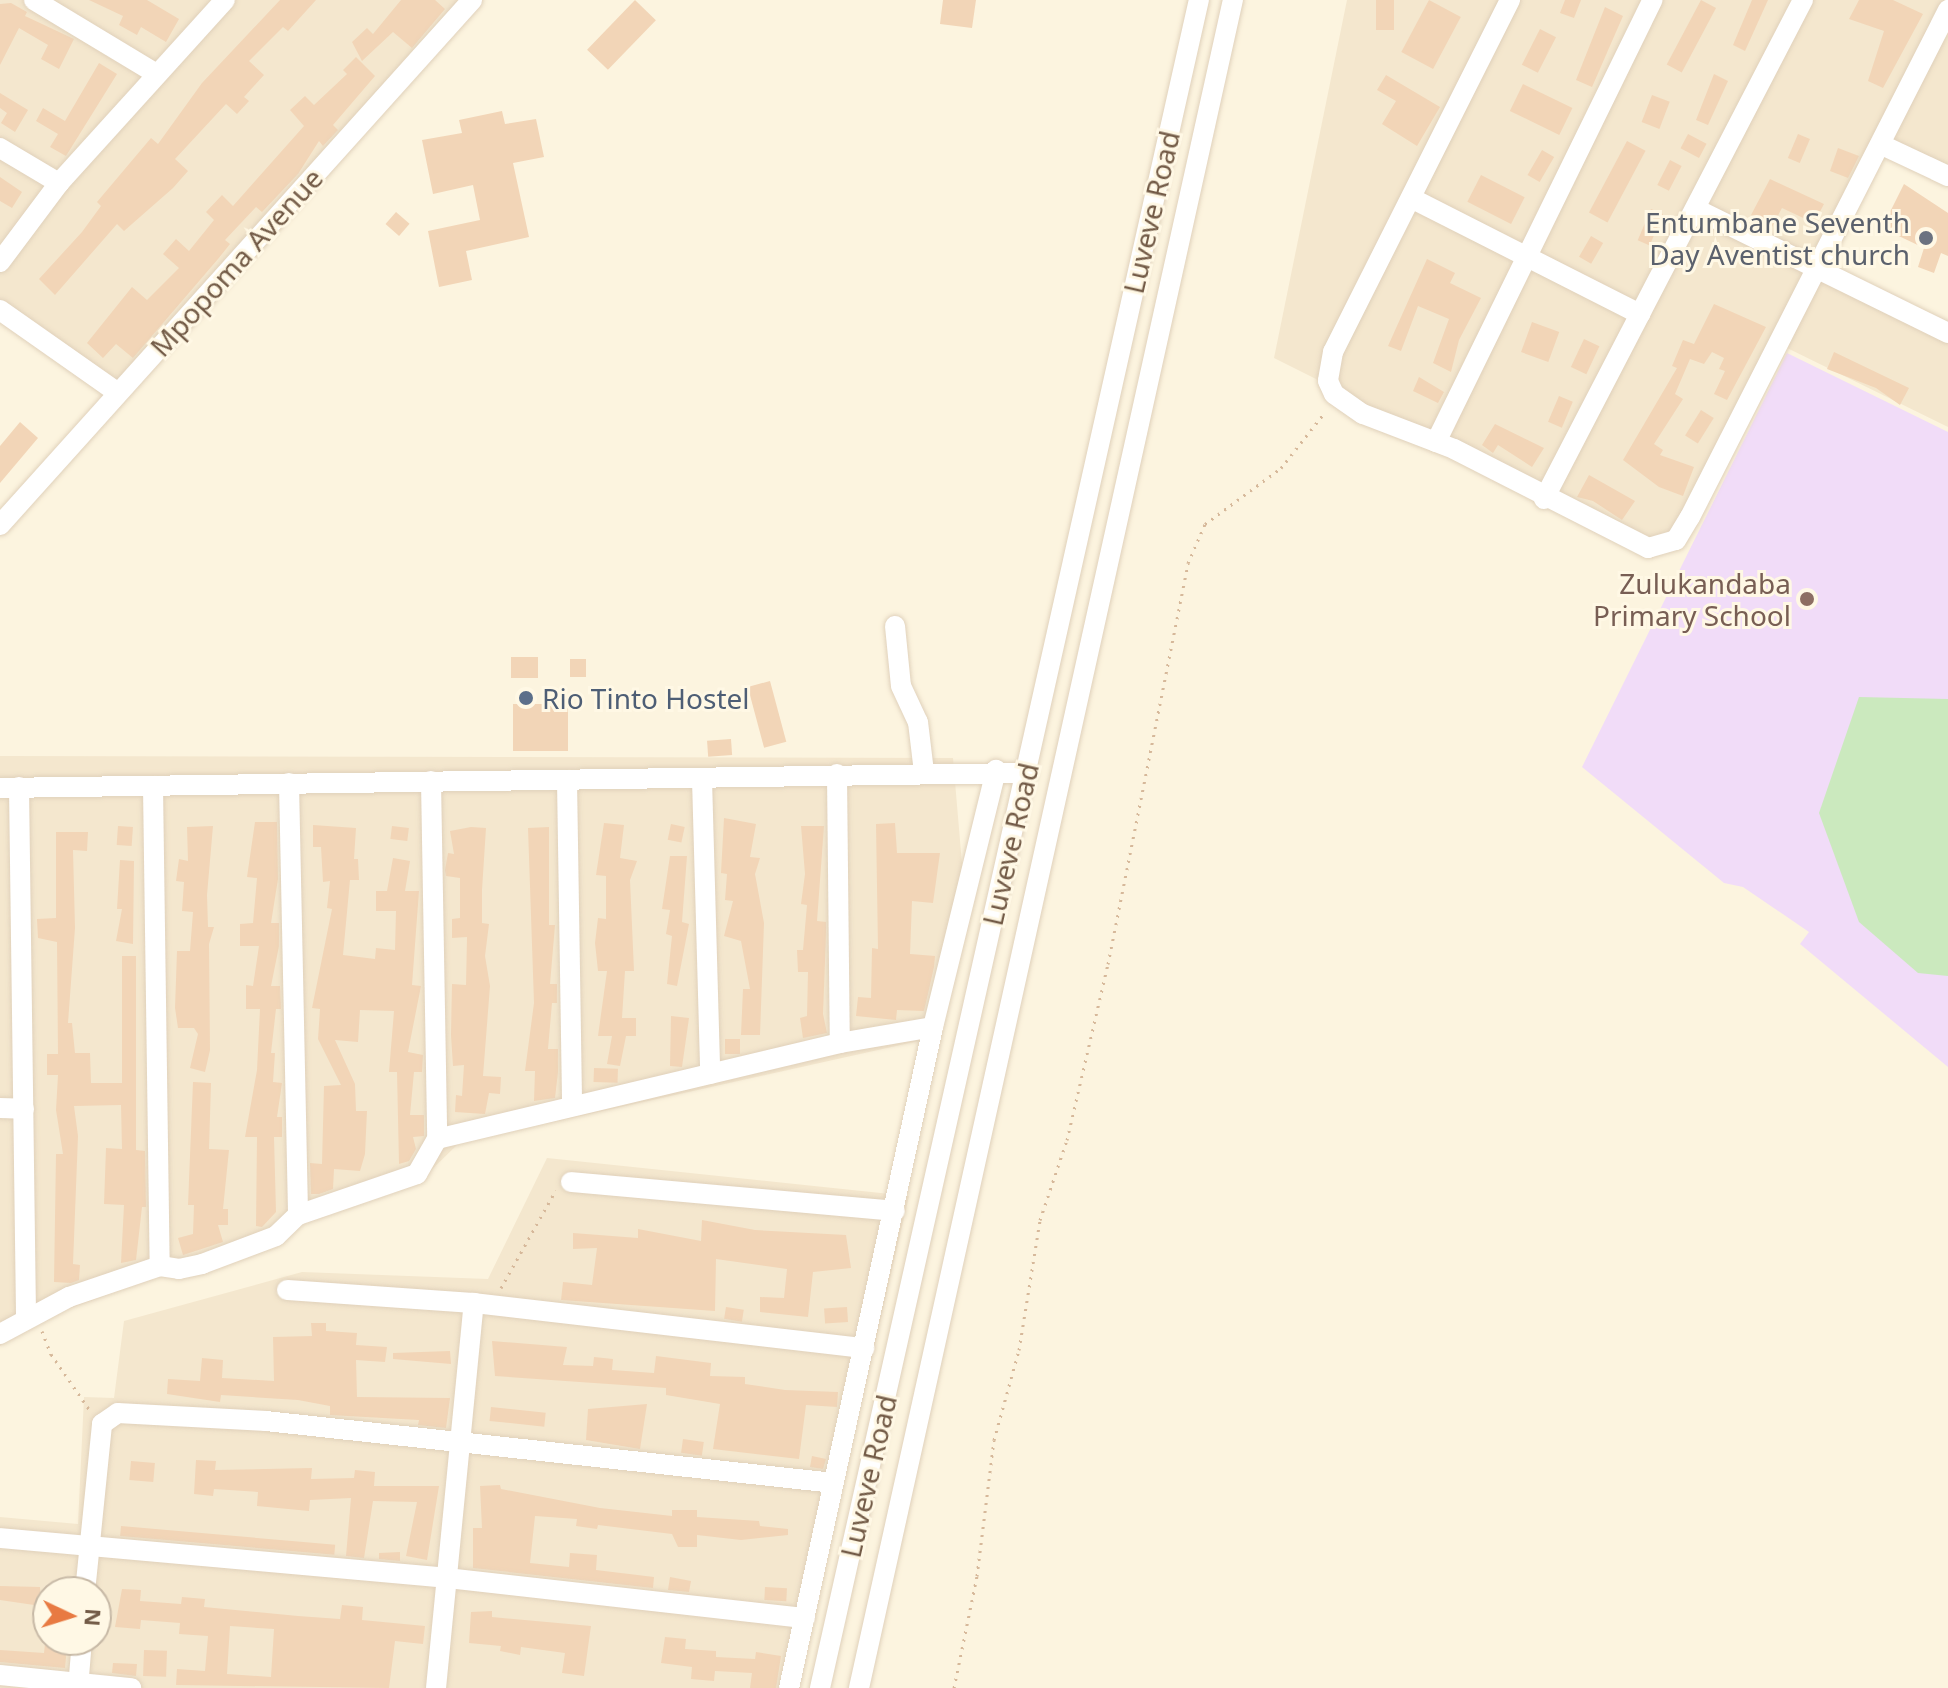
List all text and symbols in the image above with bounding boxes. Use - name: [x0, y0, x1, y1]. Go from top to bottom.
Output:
- street label: Luveve Road: [1116, 127, 1186, 297]
- street label: Mpopoma Avenue: [143, 161, 329, 363]
- place label: Entumbane Seventh Day Aventist church: [1645, 205, 1910, 271]
- marker: Entumbane Seventh Day Aventist church: [1917, 229, 1935, 247]
- place label: Zulukandaba Primary School: [1593, 566, 1791, 632]
- marker: Zulukandaba Primary School: [1798, 590, 1816, 608]
- place label: Rio Tinto Hostel: [542, 681, 750, 715]
- marker: Rio Tinto Hostel: [517, 689, 535, 707]
- street label: Luveve Road: [975, 759, 1045, 929]
- street label: Luveve Road: [833, 1391, 903, 1561]
- north arrow: [32, 1576, 112, 1656]
- text: N: [78, 1608, 110, 1627]

